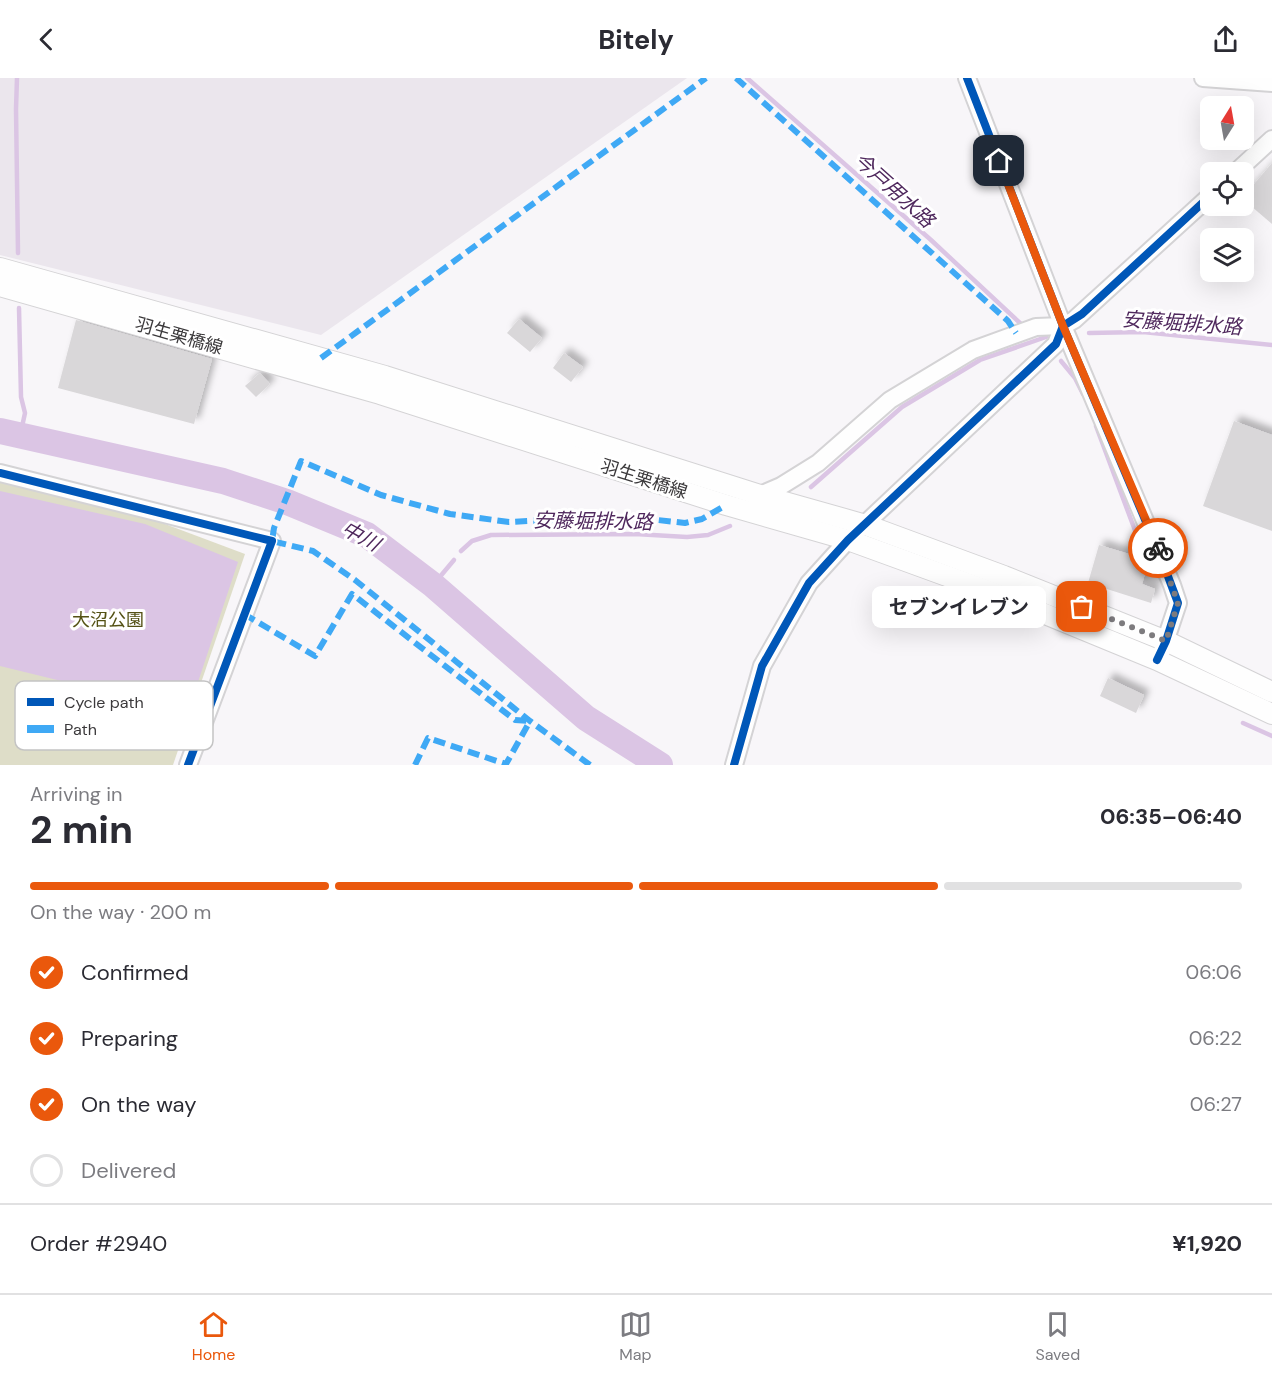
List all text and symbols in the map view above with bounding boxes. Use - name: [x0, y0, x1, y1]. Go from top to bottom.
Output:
- text: Bitely: [598, 22, 674, 57]
- icon: back: [30, 23, 63, 56]
- icon: share: [1209, 23, 1242, 56]
- north arrow: [1200, 96, 1254, 150]
- map controls: [1200, 96, 1254, 282]
- pin: [973, 135, 1024, 186]
- icon: home: [982, 144, 1015, 177]
- water label: 今戸用水路: [848, 147, 941, 234]
- button: locate: [1200, 162, 1254, 216]
- button: layers: [1200, 228, 1254, 282]
- water label: 安藤堀排水路: [1121, 306, 1245, 340]
- street label: 羽生栗橋線: [132, 312, 226, 360]
- street label: 羽生栗橋線: [597, 454, 691, 504]
- water label: 安藤堀排水路: [533, 507, 655, 535]
- water label: 中川: [337, 515, 387, 558]
- courier: [1128, 518, 1188, 578]
- icon: bike: [1142, 532, 1175, 565]
- pin: [1056, 581, 1107, 632]
- callout: セブンイレブン: [872, 586, 1046, 628]
- icon: bag: [1065, 590, 1098, 623]
- text: セブンイレブン: [889, 594, 1029, 620]
- park label: 大沼公園: [72, 608, 144, 632]
- legend: [15, 681, 213, 750]
- text: Cycle path: [64, 692, 144, 713]
- text: Path: [64, 719, 97, 740]
- text: Arriving in: [30, 781, 122, 807]
- text: 06:35–06:40: [1100, 802, 1242, 831]
- text: 2 min: [30, 804, 133, 855]
- text: On the way · 200 m: [30, 899, 211, 925]
- icon: check: [30, 956, 63, 989]
- text: Confirmed: [81, 958, 189, 987]
- text: 06:06: [1185, 959, 1242, 985]
- icon: check: [30, 1022, 63, 1055]
- text: Preparing: [81, 1024, 178, 1053]
- text: 06:22: [1189, 1025, 1242, 1051]
- icon: check: [30, 1088, 63, 1121]
- text: On the way: [81, 1090, 196, 1119]
- text: 06:27: [1190, 1091, 1242, 1117]
- text: Delivered: [81, 1156, 176, 1185]
- text: Order #2940: [30, 1229, 167, 1258]
- text: ¥1,920: [1172, 1229, 1242, 1258]
- tab: Home: [192, 1308, 235, 1365]
- tab: Map: [619, 1308, 652, 1365]
- tab: Saved: [1035, 1308, 1080, 1365]

